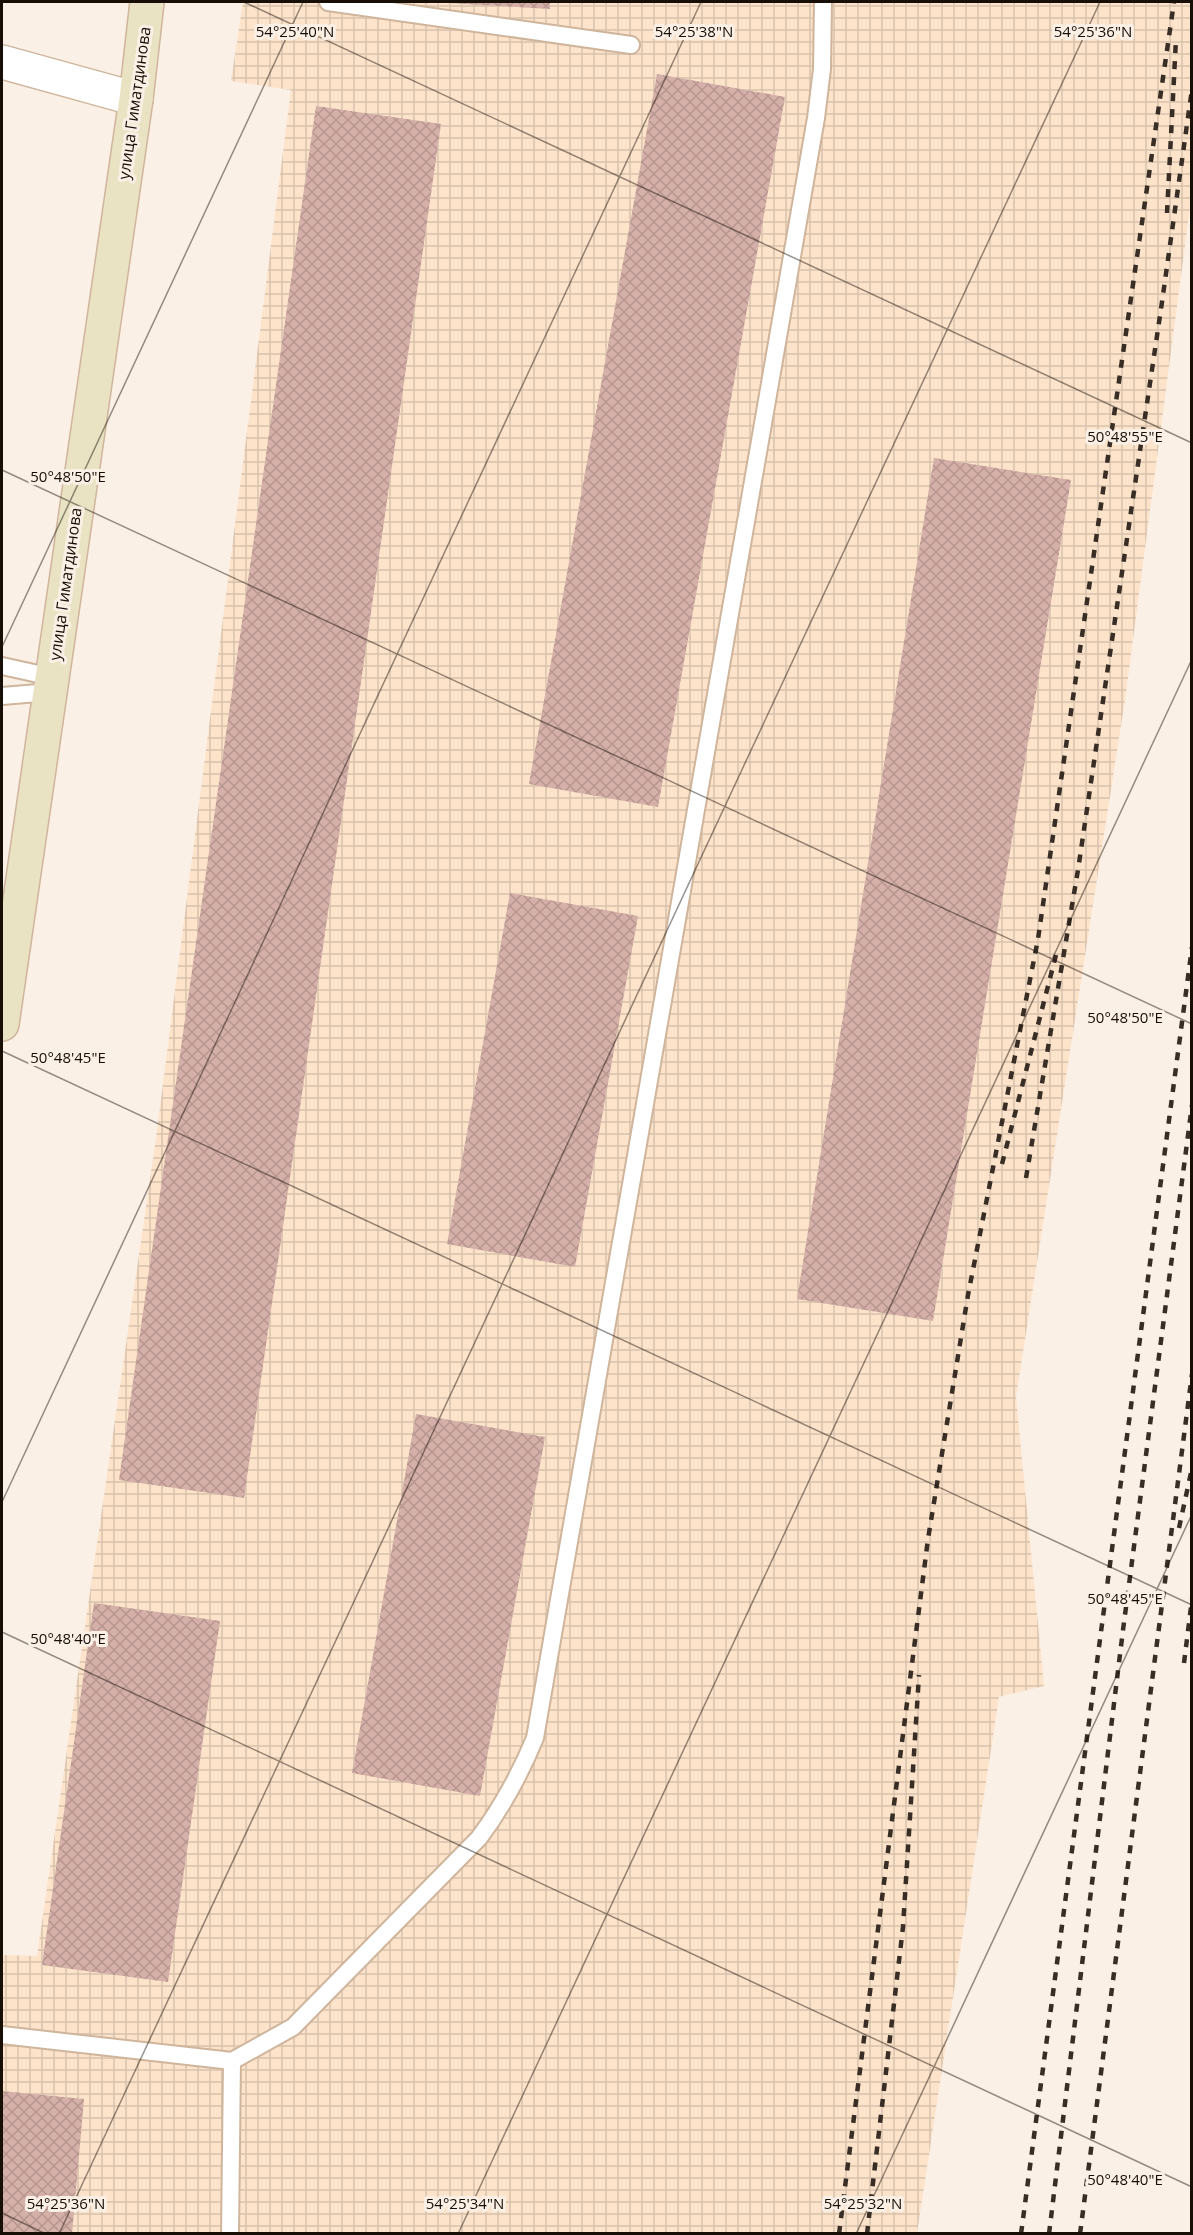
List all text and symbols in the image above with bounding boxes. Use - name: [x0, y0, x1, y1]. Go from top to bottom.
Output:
- text: 54°25'40"N: [256, 21, 334, 41]
- text: 54°25'38"N: [655, 21, 733, 41]
- text: 54°25'36"N: [1054, 21, 1132, 41]
- street label: улица Гиматдинова: [112, 25, 156, 181]
- text: 50°48'55"E: [1087, 426, 1163, 446]
- text: 50°48'50"E: [30, 466, 106, 486]
- street label: улица Гиматдинова: [43, 506, 87, 662]
- text: 50°48'50"E: [1087, 1007, 1163, 1027]
- text: 50°48'45"E: [30, 1047, 106, 1067]
- text: 50°48'45"E: [1087, 1588, 1163, 1608]
- text: 50°48'40"E: [30, 1628, 106, 1648]
- text: 50°48'40"E: [1087, 2169, 1163, 2189]
- text: 54°25'36"N: [27, 2193, 105, 2213]
- text: 54°25'34"N: [426, 2193, 504, 2213]
- text: 54°25'32"N: [824, 2193, 902, 2213]

